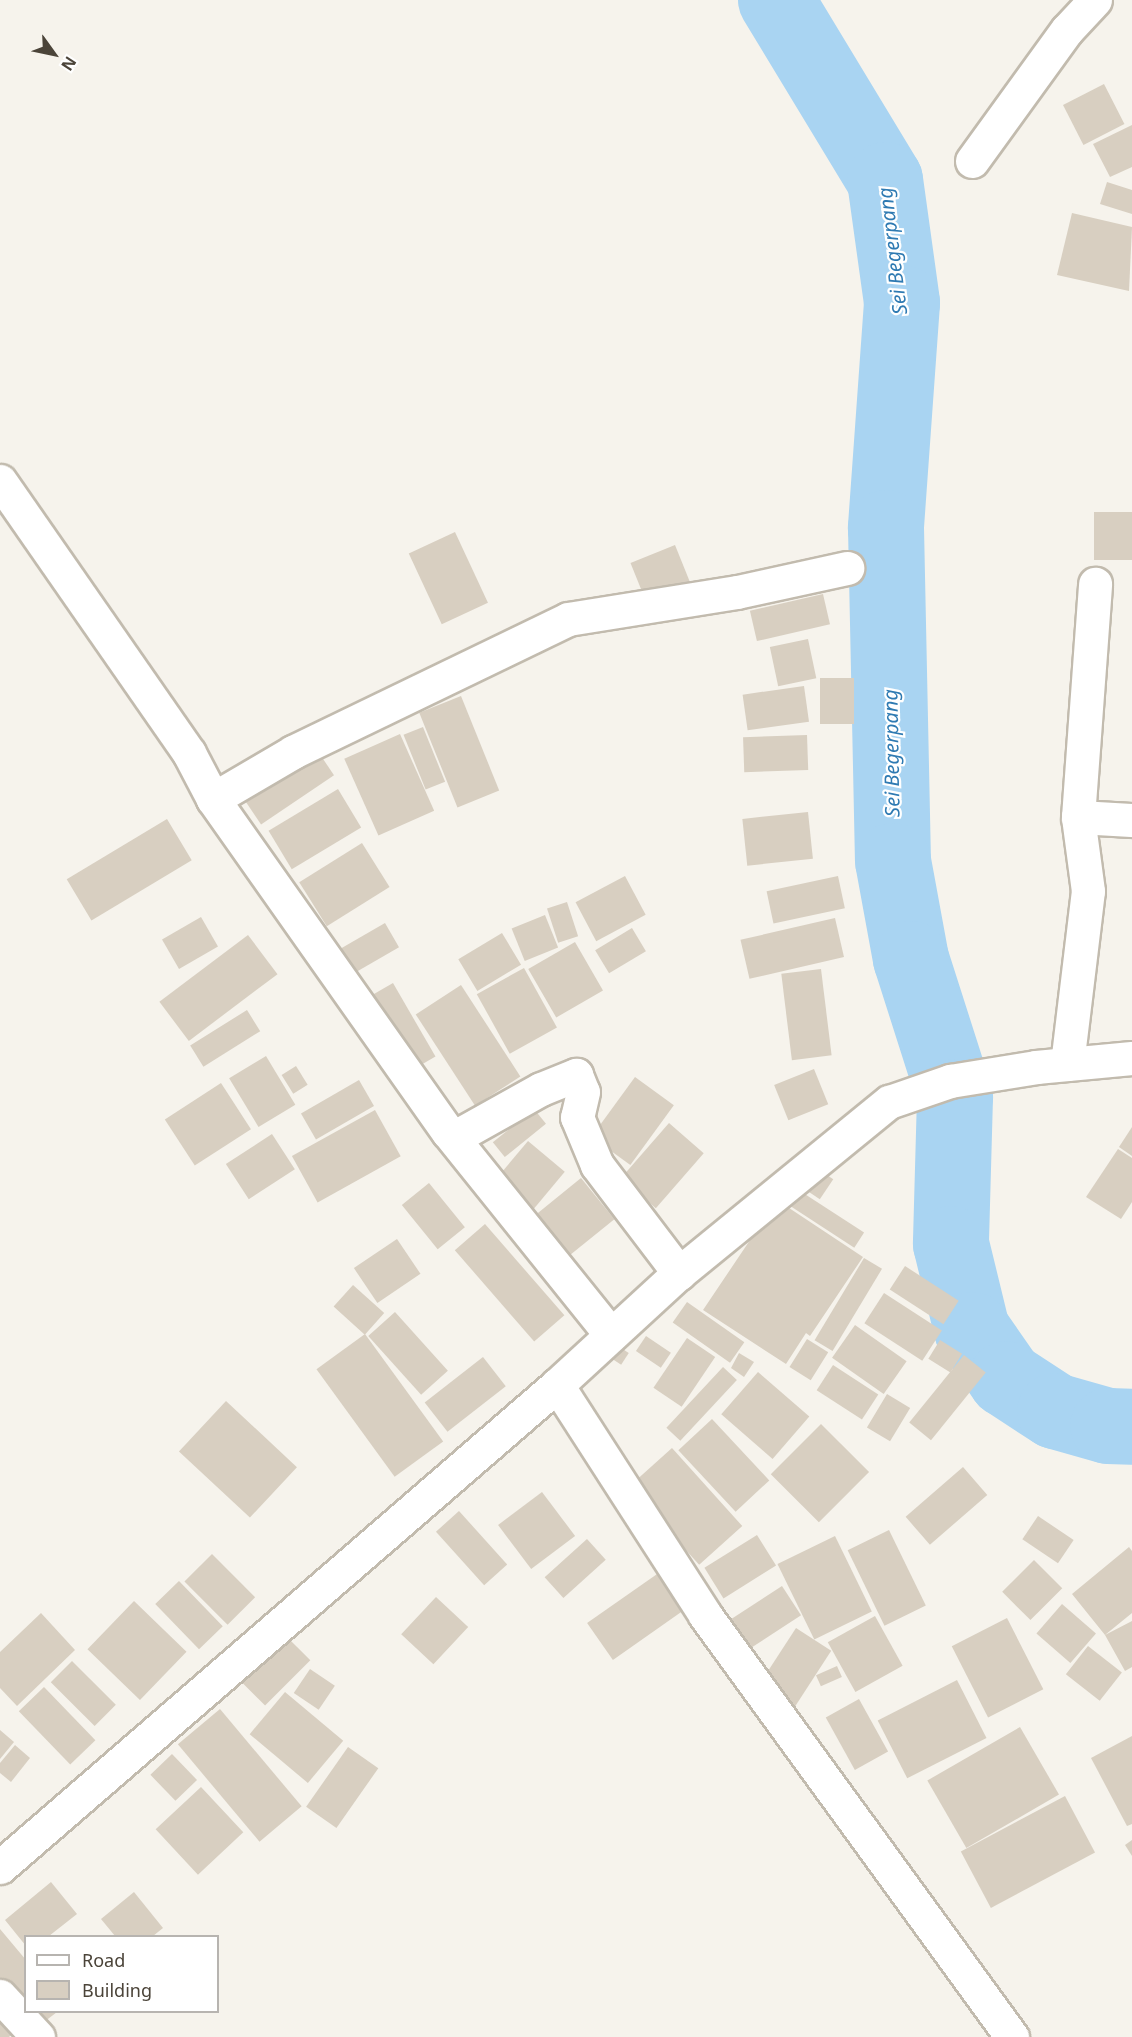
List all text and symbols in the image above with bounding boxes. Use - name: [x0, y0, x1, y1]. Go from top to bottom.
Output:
- north arrow: [24, 24, 84, 84]
- text: N: [56, 52, 82, 75]
- water label: Sei Begerpang: [872, 186, 912, 316]
- water label: Sei Begerpang: [878, 689, 904, 817]
- legend: [24, 1935, 219, 2013]
- text: Road: [82, 1948, 125, 1972]
- text: Building: [82, 1978, 152, 2002]

